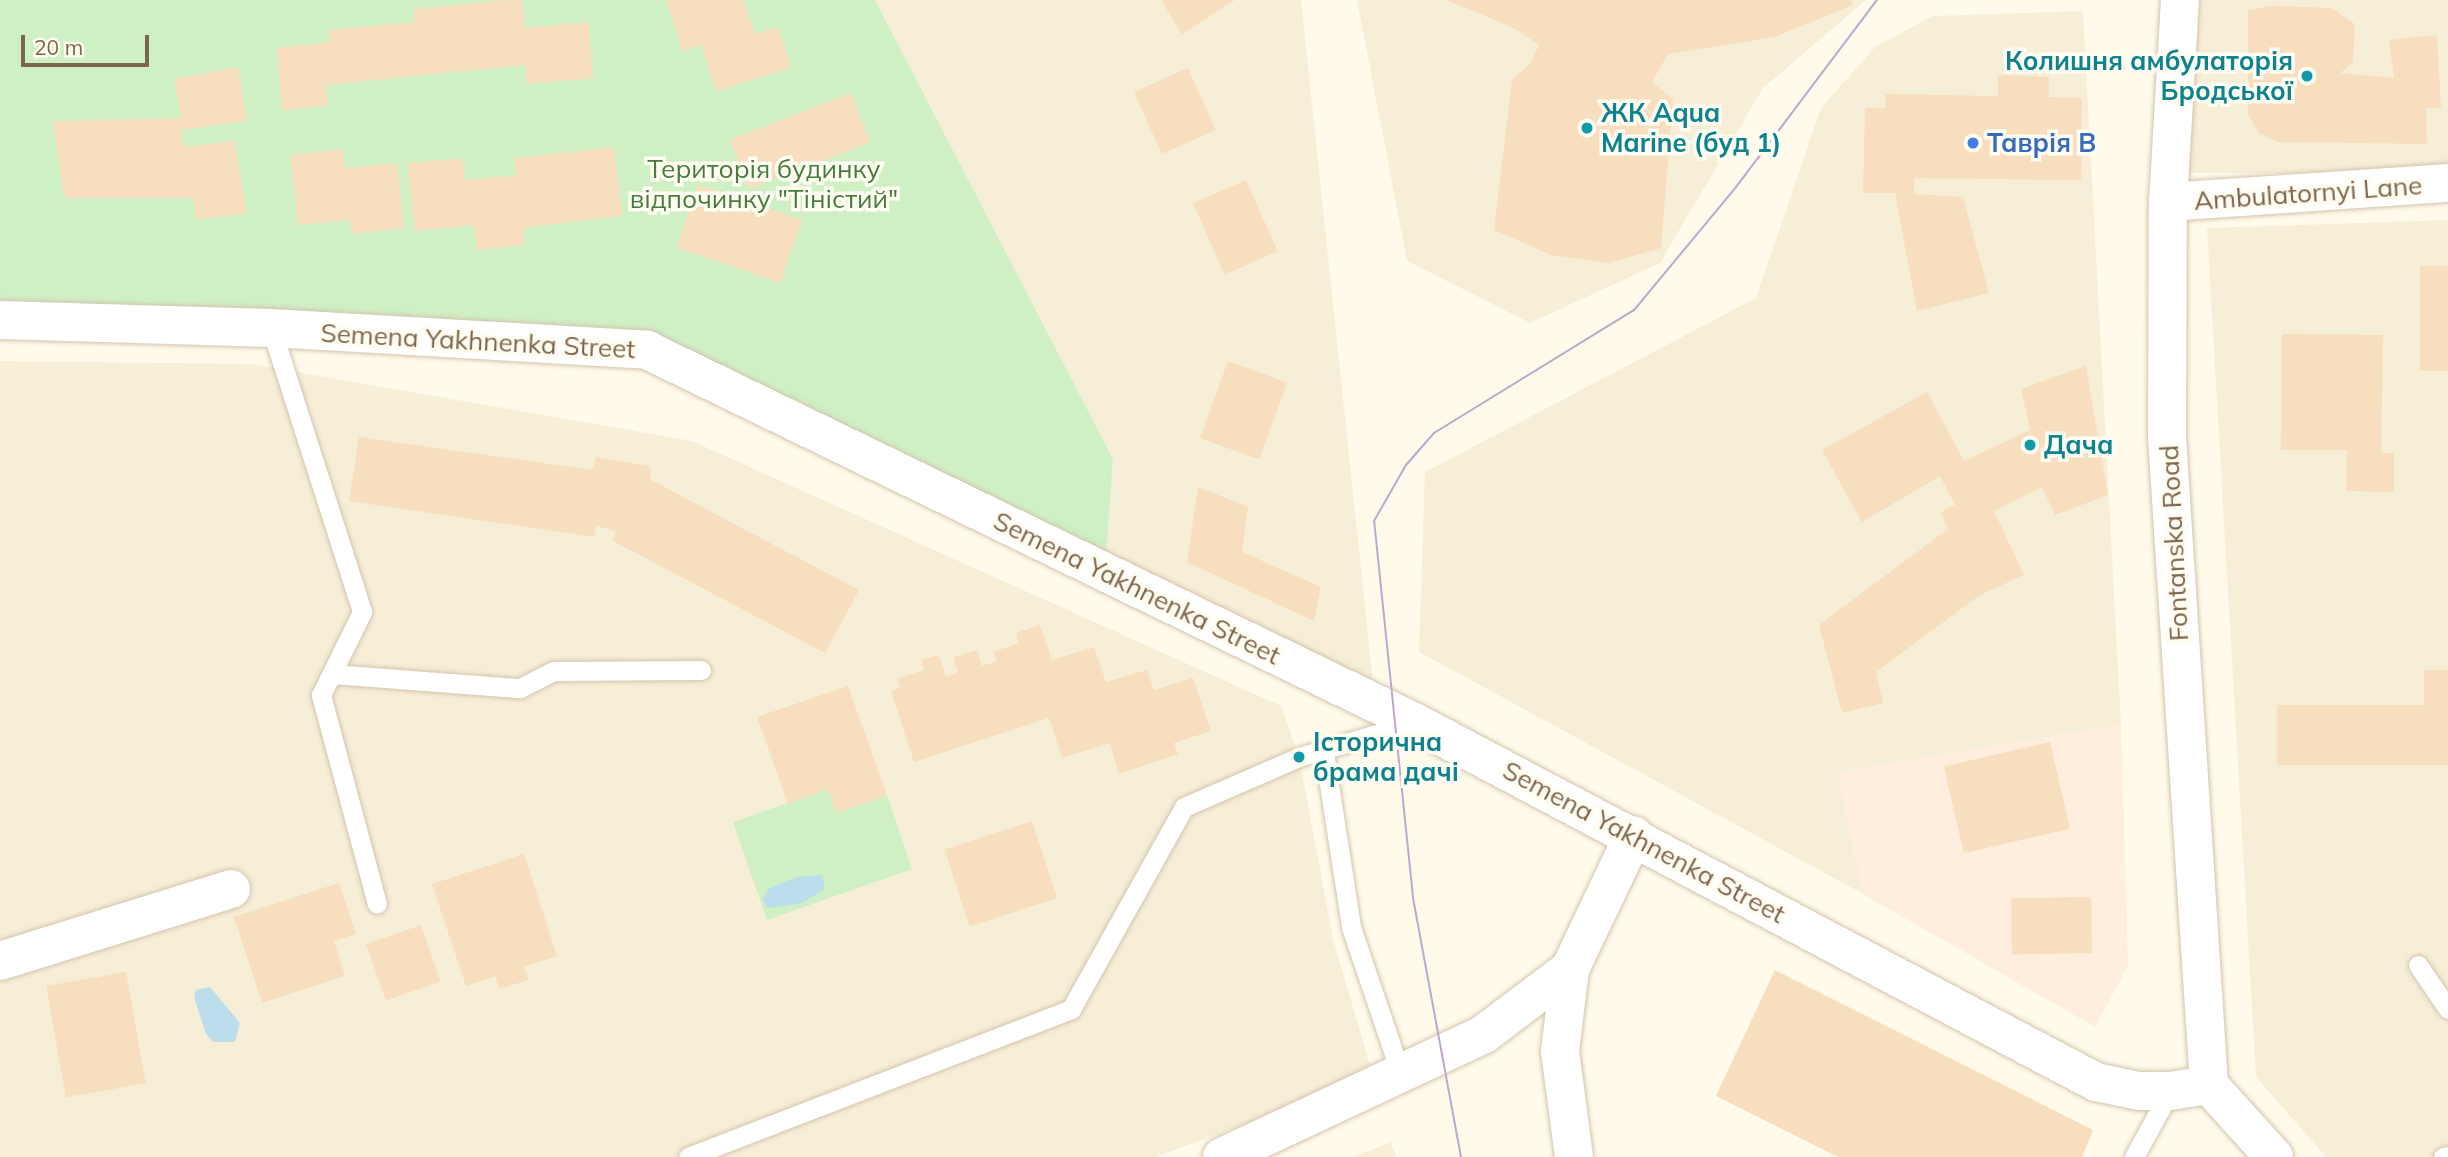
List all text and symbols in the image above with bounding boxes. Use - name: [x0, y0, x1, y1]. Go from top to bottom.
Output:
- scale bar: [24, 21, 152, 65]
- text: 20 m: [34, 34, 83, 60]
- place label: Колишня амбулаторія Бродської: [2005, 45, 2293, 106]
- marker: Колишня амбулаторія Бродської: [2299, 68, 2315, 84]
- place label: ЖК Aqua Marine (буд 1): [1601, 97, 1781, 158]
- marker: ЖК Aqua Marine (буд 1): [1579, 120, 1595, 136]
- place label: Таврія В: [1987, 127, 2096, 159]
- marker: Таврія В: [1965, 135, 1981, 151]
- park label: Територія будинку відпочинку "Тіністий": [630, 153, 898, 214]
- street label: Ambulatornyi Lane: [2193, 169, 2423, 217]
- street label: Semena Yakhnenka Street: [320, 317, 636, 365]
- place label: Дача: [2044, 429, 2114, 461]
- marker: Дача: [2022, 437, 2038, 453]
- street label: Fontanska Road: [2153, 444, 2195, 642]
- street label: Semena Yakhnenka Street: [989, 505, 1285, 671]
- place label: Історична брама дачі: [1313, 726, 1459, 788]
- marker: Історична брама дачі: [1291, 749, 1307, 765]
- street label: Semena Yakhnenka Street: [1498, 754, 1790, 930]

